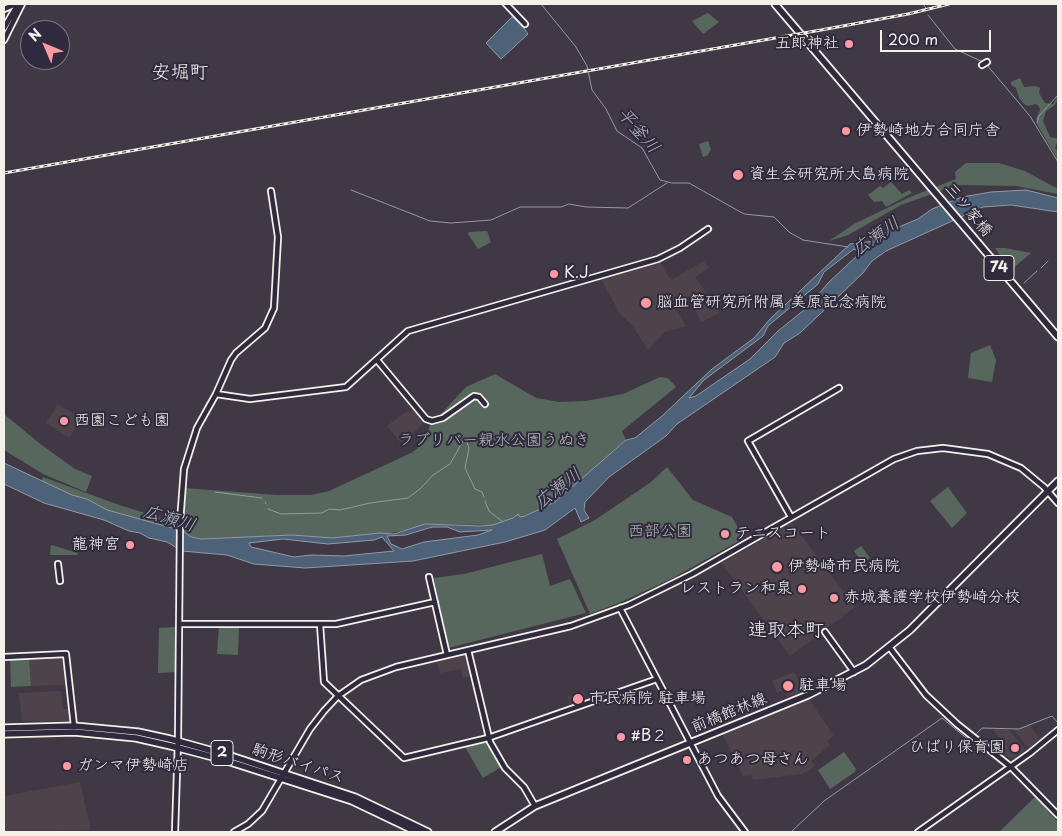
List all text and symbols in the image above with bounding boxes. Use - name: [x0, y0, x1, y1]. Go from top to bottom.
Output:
- north arrow: [20, 20, 70, 70]
- scale bar: [882, 20, 993, 52]
- text: N: [23, 23, 46, 46]
- text: 200 m: [888, 27, 938, 50]
- place label: 五郎神社: [775, 34, 839, 54]
- marker: 五郎神社: [843, 38, 855, 50]
- district label: 安堀町: [152, 62, 208, 84]
- water label: 平釜川: [612, 104, 664, 158]
- place label: 伊勢崎地方合同庁舎: [856, 121, 1000, 141]
- marker: 伊勢崎地方合同庁舎: [840, 125, 852, 137]
- place label: 資生会研究所大島病院: [749, 165, 909, 185]
- marker: 資生会研究所大島病院: [731, 168, 745, 182]
- street label: 三ツ家橋: [940, 179, 996, 241]
- water label: 広瀬川: [848, 213, 904, 261]
- road number: 74: [984, 256, 1014, 280]
- place label: K.J: [564, 264, 589, 284]
- marker: K.J: [548, 268, 560, 280]
- place label: 脳血管研究所附属 美原記念病院: [657, 293, 886, 313]
- marker: 脳血管研究所附属 美原記念病院: [639, 296, 653, 310]
- place label: 西園こども園: [74, 411, 170, 431]
- marker: 西園こども園: [58, 415, 70, 427]
- park label: ラブリバー親水公園うぬき: [398, 431, 590, 451]
- water label: 広瀬川: [530, 464, 586, 514]
- water label: 広瀬川: [140, 501, 198, 537]
- park label: 西部公園: [628, 522, 692, 542]
- place label: テニスコート: [735, 524, 831, 544]
- marker: テニスコート: [719, 528, 731, 540]
- place label: 龍神宮: [72, 535, 120, 555]
- marker: 龍神宮: [124, 539, 136, 551]
- place label: 伊勢崎市民病院: [788, 557, 900, 577]
- marker: 伊勢崎市民病院: [770, 560, 784, 574]
- place label: レストラン和泉: [680, 579, 792, 599]
- marker: レストラン和泉: [796, 583, 808, 595]
- place label: 赤城養護学校伊勢崎分校: [844, 588, 1020, 608]
- marker: 赤城養護学校伊勢崎分校: [828, 592, 840, 604]
- district label: 連取本町: [748, 620, 824, 642]
- place label: 駐車場: [799, 676, 847, 696]
- marker: 駐車場: [781, 679, 795, 693]
- place label: 市民病院 駐車場: [589, 689, 706, 709]
- street label: 前橋館林線: [688, 689, 770, 737]
- marker: 市民病院 駐車場: [571, 692, 585, 706]
- place label: #B２: [631, 727, 667, 747]
- marker: #B２: [615, 731, 627, 743]
- place label: ひばり保育園: [909, 738, 1005, 758]
- road number: 2: [211, 740, 233, 766]
- street label: 駒形バイパス: [249, 740, 347, 788]
- marker: ひばり保育園: [1009, 742, 1021, 754]
- place label: あつあつ母さん: [697, 750, 809, 770]
- marker: あつあつ母さん: [681, 754, 693, 766]
- place label: ガンマ伊勢崎店: [77, 756, 189, 776]
- marker: ガンマ伊勢崎店: [61, 760, 73, 772]

